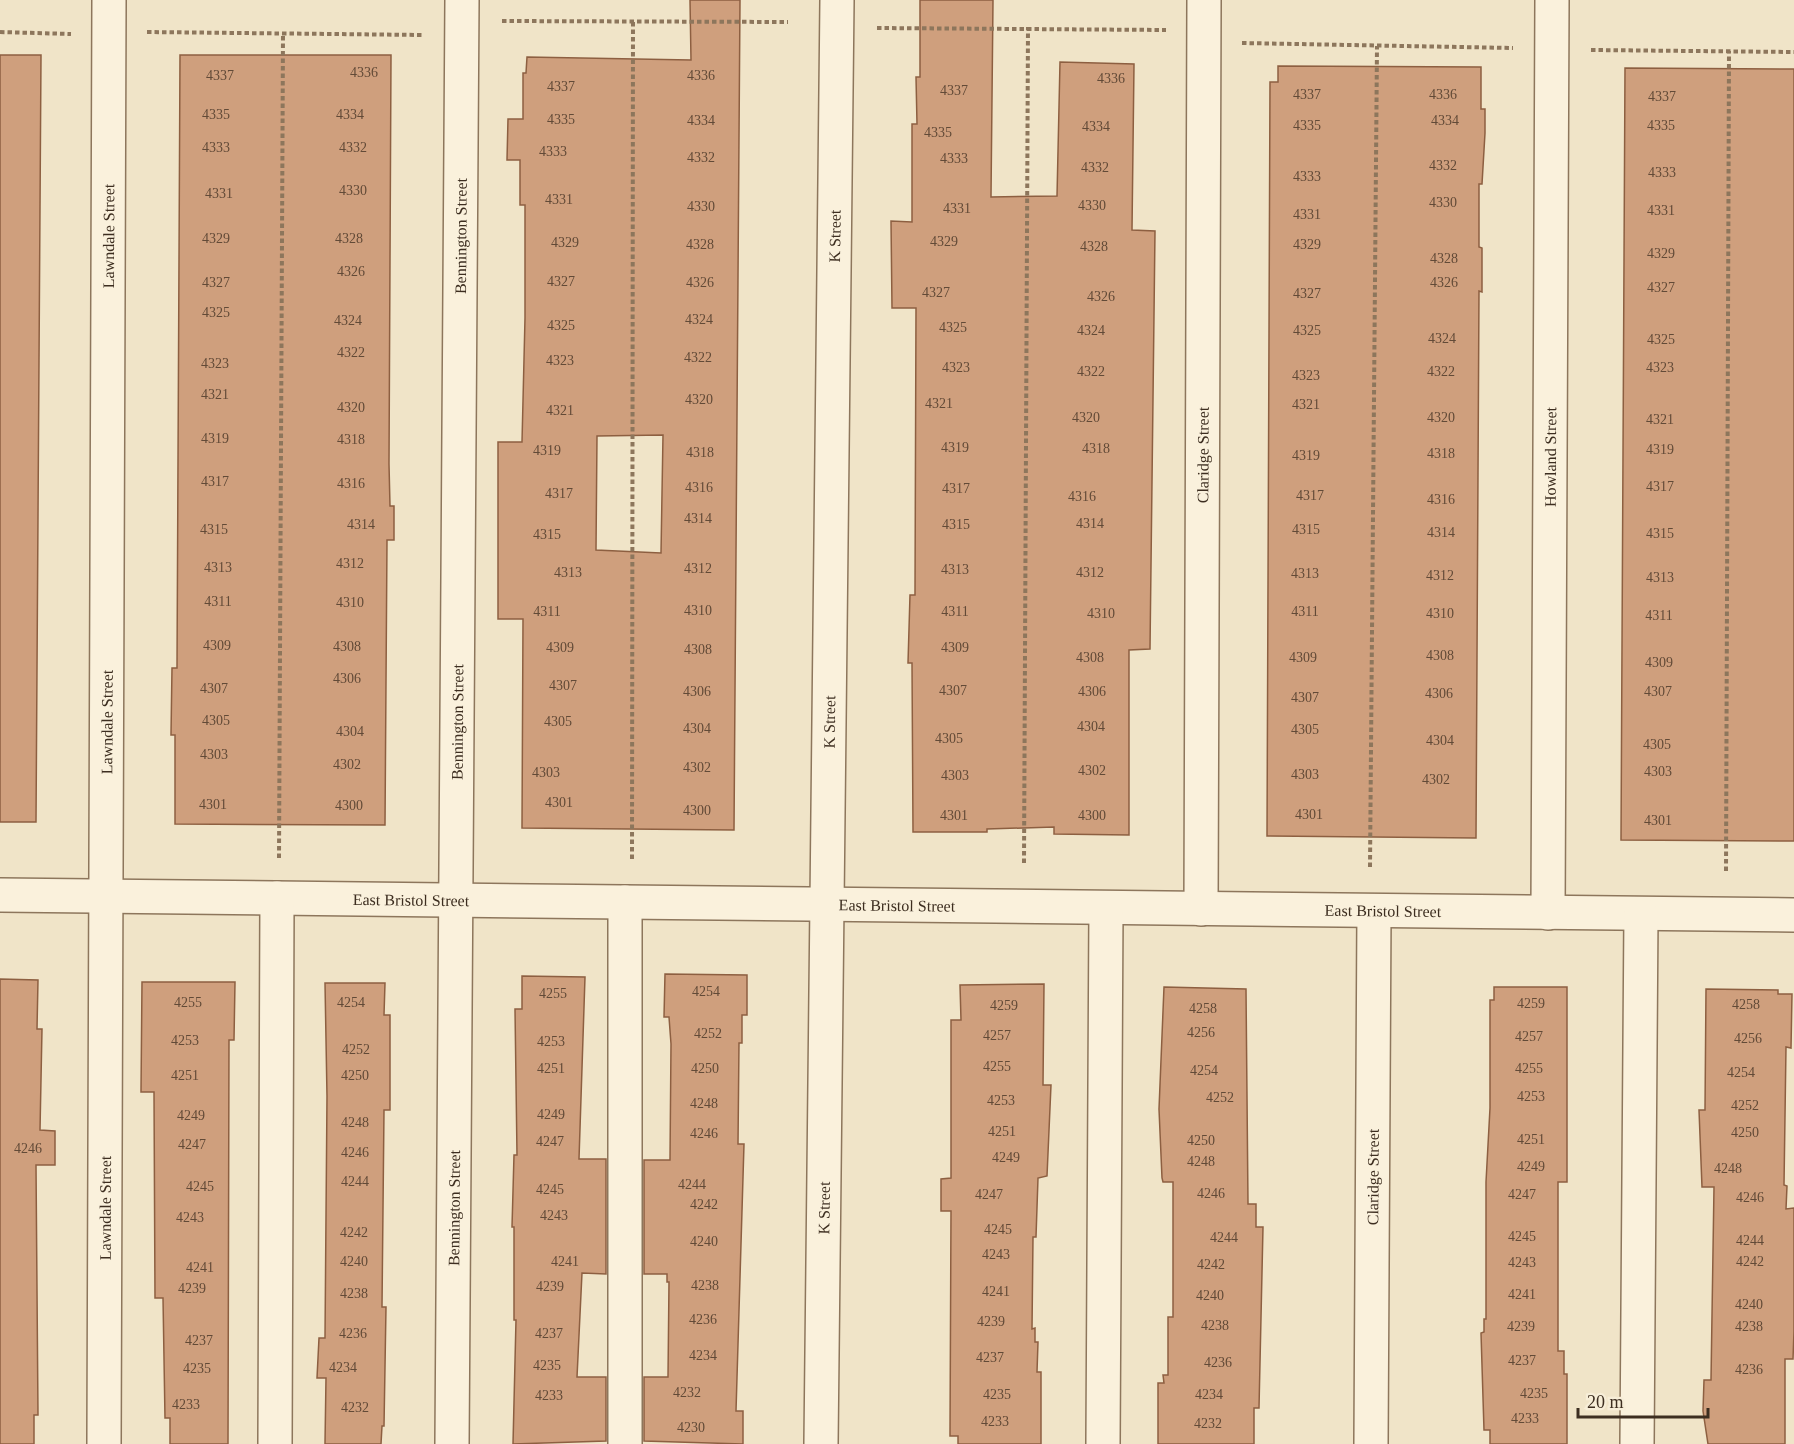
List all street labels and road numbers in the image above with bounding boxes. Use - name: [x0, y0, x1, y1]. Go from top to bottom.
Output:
- street label: Bennington Street: [451, 177, 470, 294]
- street label: Lawndale Street: [100, 183, 117, 288]
- street label: K Street: [826, 209, 843, 263]
- street label: Claridge Street: [1194, 406, 1212, 503]
- street label: Howland Street: [1541, 406, 1559, 507]
- street label: Bennington Street: [448, 663, 466, 780]
- street label: Lawndale Street: [98, 669, 115, 774]
- street label: K Street: [820, 695, 838, 749]
- street label: East Bristol Street: [353, 890, 470, 909]
- street label: East Bristol Street: [839, 896, 956, 914]
- street label: East Bristol Street: [1325, 901, 1442, 920]
- street label: Claridge Street: [1364, 1128, 1382, 1225]
- street label: Bennington Street: [445, 1149, 463, 1266]
- street label: Lawndale Street: [96, 1155, 113, 1260]
- street label: K Street: [815, 1181, 832, 1235]

